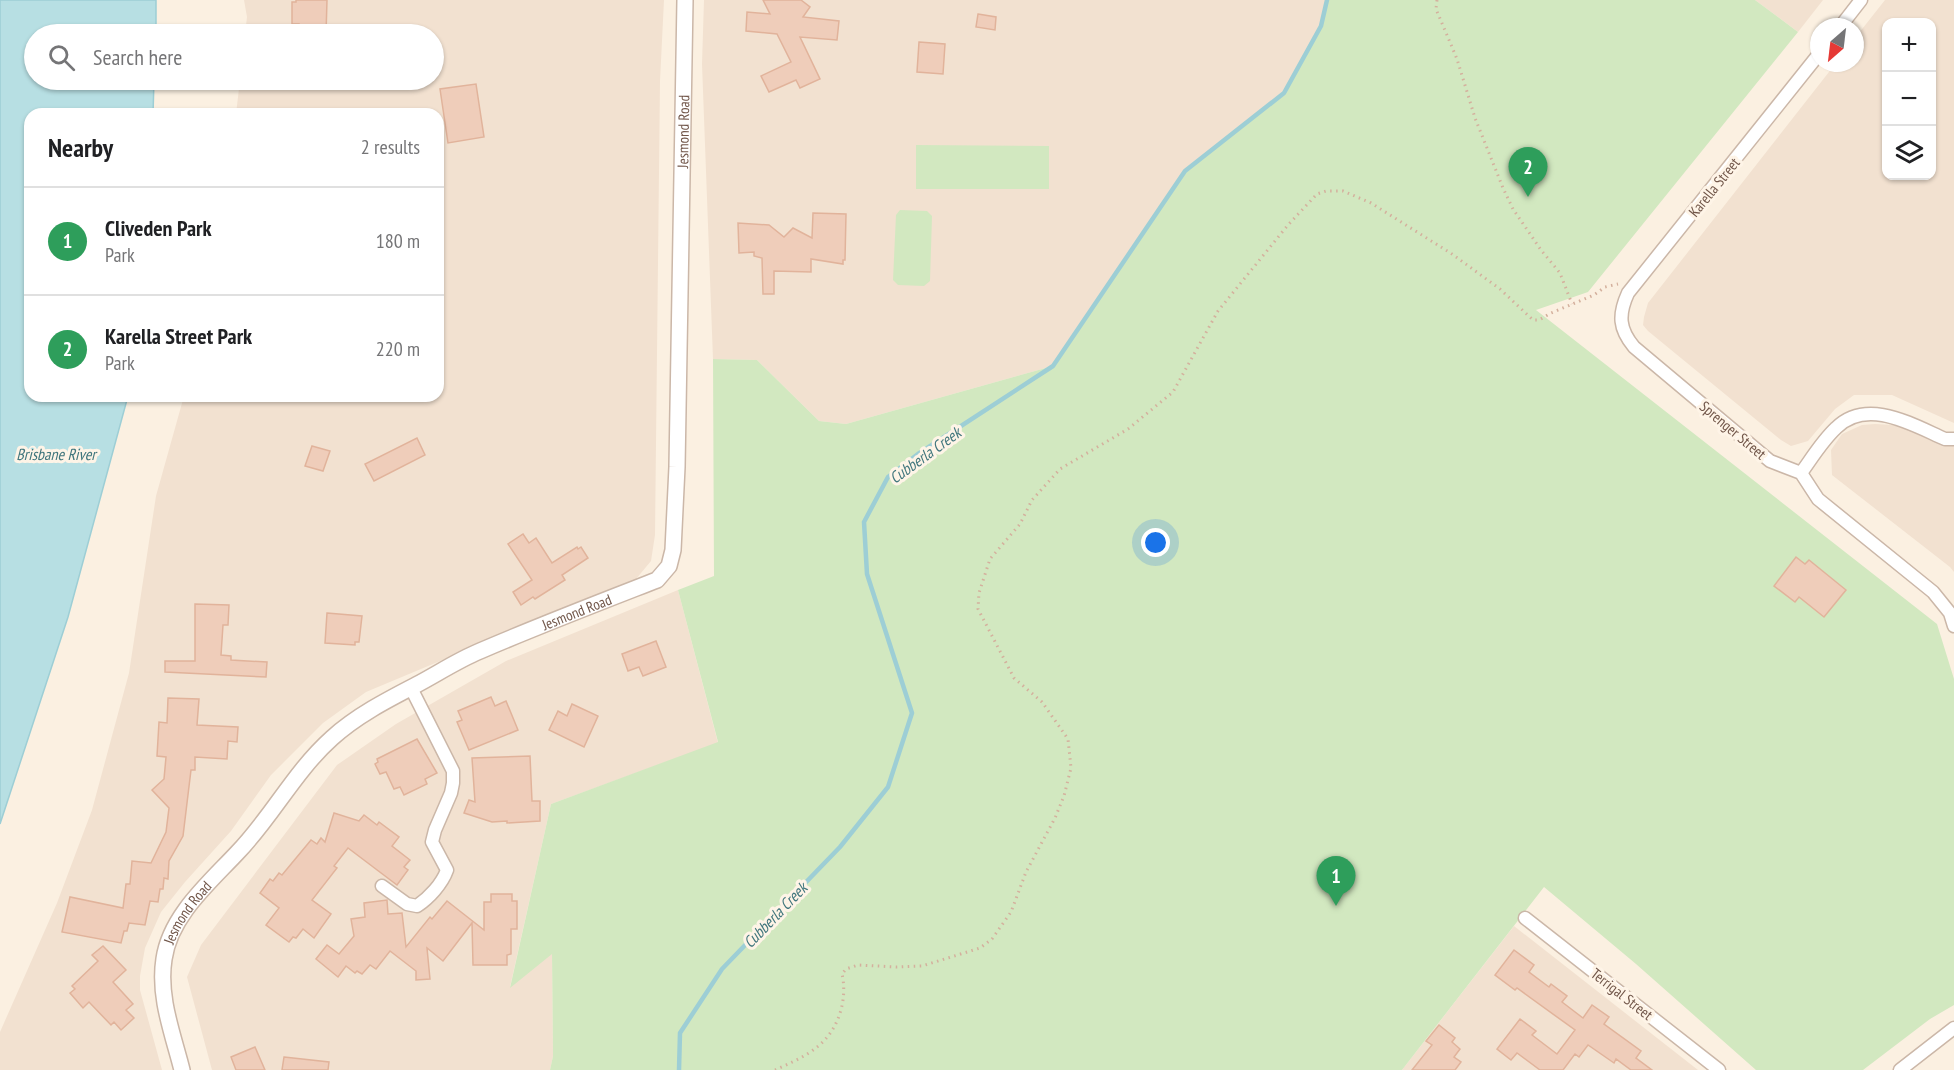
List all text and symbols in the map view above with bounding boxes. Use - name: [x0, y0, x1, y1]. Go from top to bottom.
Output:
- north arrow: [1810, 18, 1864, 72]
- map controls: [1882, 18, 1936, 180]
- button: +: [1882, 18, 1936, 72]
- search box: [24, 24, 444, 90]
- icon: search: [45, 41, 78, 74]
- text: Search here: [93, 43, 182, 71]
- button: −: [1882, 72, 1936, 126]
- street label: Jesmond Road: [673, 95, 693, 169]
- button: layers: [1882, 126, 1936, 180]
- text: Nearby: [48, 131, 113, 164]
- text: 2 results: [361, 134, 420, 160]
- pin: 2: [1508, 148, 1547, 197]
- street label: Karella Street: [1684, 154, 1744, 220]
- text: Cliveden Park: [105, 214, 212, 242]
- text: 1: [63, 228, 72, 254]
- text: 180 m: [376, 228, 420, 254]
- text: Park: [105, 242, 135, 268]
- text: Karella Street Park: [105, 322, 252, 350]
- text: 2: [63, 336, 72, 362]
- text: 220 m: [376, 336, 420, 362]
- text: Park: [105, 350, 135, 376]
- street label: Sprenger Street: [1696, 397, 1770, 463]
- water label: Cubberla Creek: [885, 421, 966, 488]
- water label: Brisbane River: [16, 444, 98, 464]
- your location: [1141, 528, 1170, 557]
- street label: Jesmond Road: [538, 589, 614, 634]
- pin: 1: [1316, 856, 1356, 906]
- street label: Jesmond Road: [158, 877, 215, 947]
- water label: Cubberla Creek: [739, 877, 812, 952]
- street label: Terrigal Street: [1587, 964, 1657, 1024]

